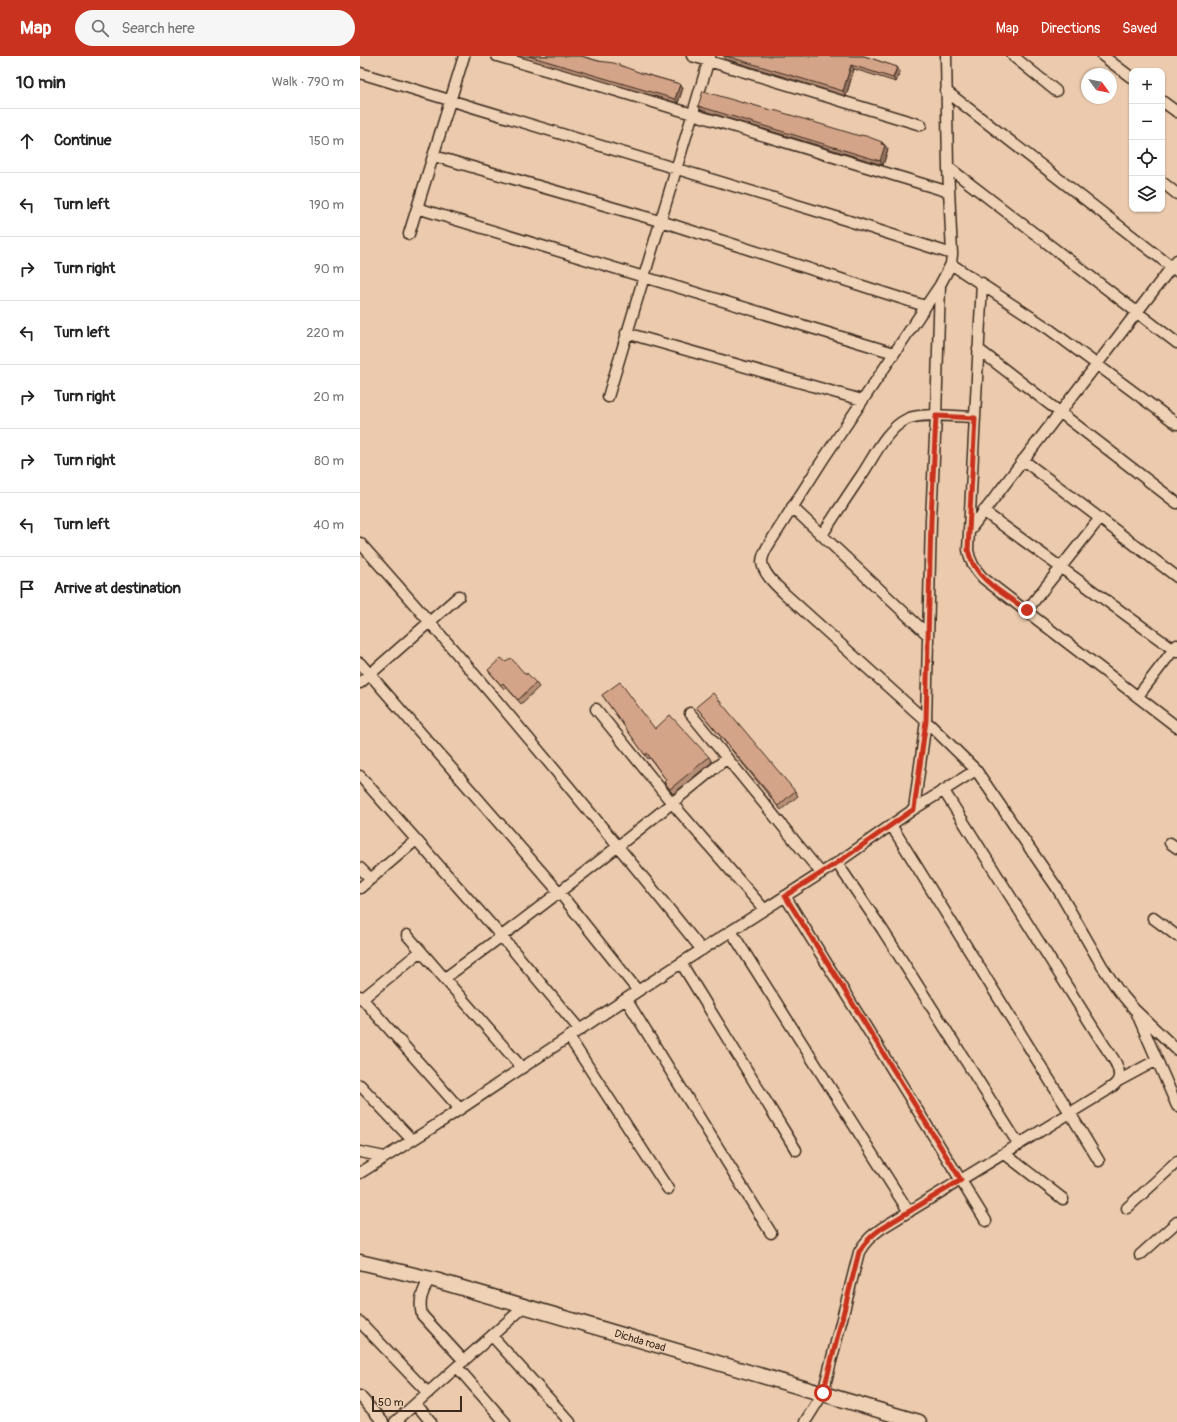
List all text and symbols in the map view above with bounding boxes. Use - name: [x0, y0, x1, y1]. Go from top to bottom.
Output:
- search box: [75, 10, 355, 46]
- text: Map: [20, 16, 51, 40]
- icon: search: [89, 17, 111, 39]
- text: Search here: [121, 19, 195, 38]
- text: Map: [996, 20, 1019, 37]
- text: Directions: [1041, 20, 1100, 37]
- text: Saved: [1122, 20, 1157, 37]
- north arrow: [1081, 68, 1117, 104]
- map controls: [1129, 68, 1165, 212]
- button: +: [1129, 68, 1165, 104]
- text: 10 min: [16, 72, 66, 93]
- text: Walk · 790 m: [272, 74, 344, 90]
- button: −: [1129, 104, 1165, 140]
- icon: ahead: [16, 130, 38, 152]
- text: Continue: [54, 131, 112, 150]
- text: 150 m: [309, 133, 344, 149]
- button: locate: [1129, 140, 1165, 176]
- button: layers: [1129, 176, 1165, 212]
- icon: left: [16, 194, 38, 216]
- text: Turn left: [54, 195, 110, 214]
- text: 190 m: [309, 197, 344, 213]
- icon: right: [16, 258, 38, 280]
- text: Turn right: [54, 259, 115, 278]
- text: 90 m: [314, 261, 344, 277]
- icon: left: [16, 322, 38, 344]
- text: Turn left: [54, 323, 110, 342]
- text: 220 m: [306, 325, 344, 341]
- icon: right: [16, 386, 38, 408]
- text: Turn right: [54, 387, 115, 406]
- text: 20 m: [313, 389, 344, 405]
- icon: right: [16, 450, 38, 472]
- text: Turn right: [54, 451, 115, 470]
- text: 80 m: [314, 453, 344, 469]
- icon: left: [16, 514, 38, 536]
- text: Turn left: [54, 515, 110, 534]
- text: 40 m: [313, 517, 344, 533]
- icon: arrive: [16, 578, 38, 600]
- text: Arrive at destination: [54, 579, 181, 598]
- route end: [1018, 601, 1036, 619]
- street label: Dichda road: [613, 1327, 667, 1354]
- route start: [814, 1384, 832, 1402]
- scale bar: [372, 1394, 462, 1413]
- text: 50 m: [378, 1396, 404, 1409]

